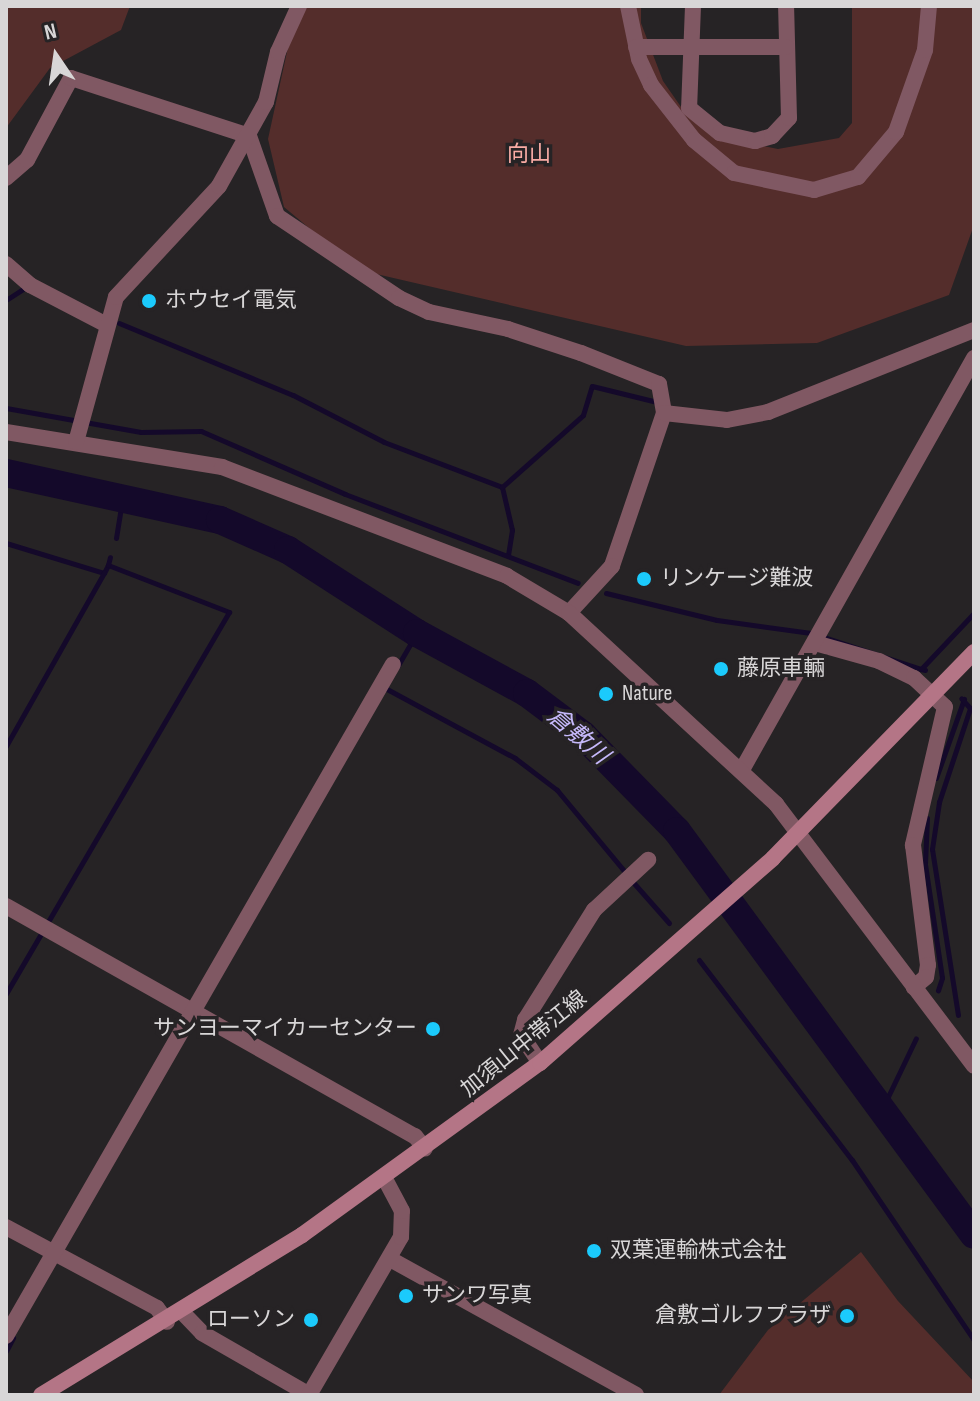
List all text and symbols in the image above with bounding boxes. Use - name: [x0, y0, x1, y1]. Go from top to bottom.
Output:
- north arrow: [16, 16, 96, 96]
- text: N: [42, 18, 59, 47]
- park label: 向山: [507, 142, 551, 168]
- place label: ホウセイ電気: [165, 288, 297, 314]
- marker: ホウセイ電気: [140, 292, 158, 310]
- place label: リンケージ難波: [660, 566, 814, 592]
- marker: リンケージ難波: [635, 570, 653, 588]
- place label: 藤原車輛: [737, 656, 825, 682]
- marker: 藤原車輛: [712, 660, 730, 678]
- place label: Nature: [622, 681, 672, 707]
- marker: Nature: [597, 685, 615, 703]
- water label: 倉敷川: [541, 702, 615, 770]
- street label: 加須山中帯江線: [456, 985, 592, 1103]
- place label: サンヨーマイカーセンター: [153, 1016, 417, 1042]
- marker: サンヨーマイカーセンター: [424, 1020, 442, 1038]
- place label: 双葉運輸株式会社: [610, 1238, 786, 1264]
- marker: 双葉運輸株式会社: [585, 1242, 603, 1260]
- place label: サンワ写真: [422, 1283, 532, 1309]
- marker: サンワ写真: [397, 1287, 415, 1305]
- place label: 倉敷ゴルフプラザ: [655, 1303, 831, 1329]
- place label: ローソン: [207, 1307, 295, 1333]
- marker: 倉敷ゴルフプラザ: [838, 1307, 856, 1325]
- marker: ローソン: [302, 1311, 320, 1329]

